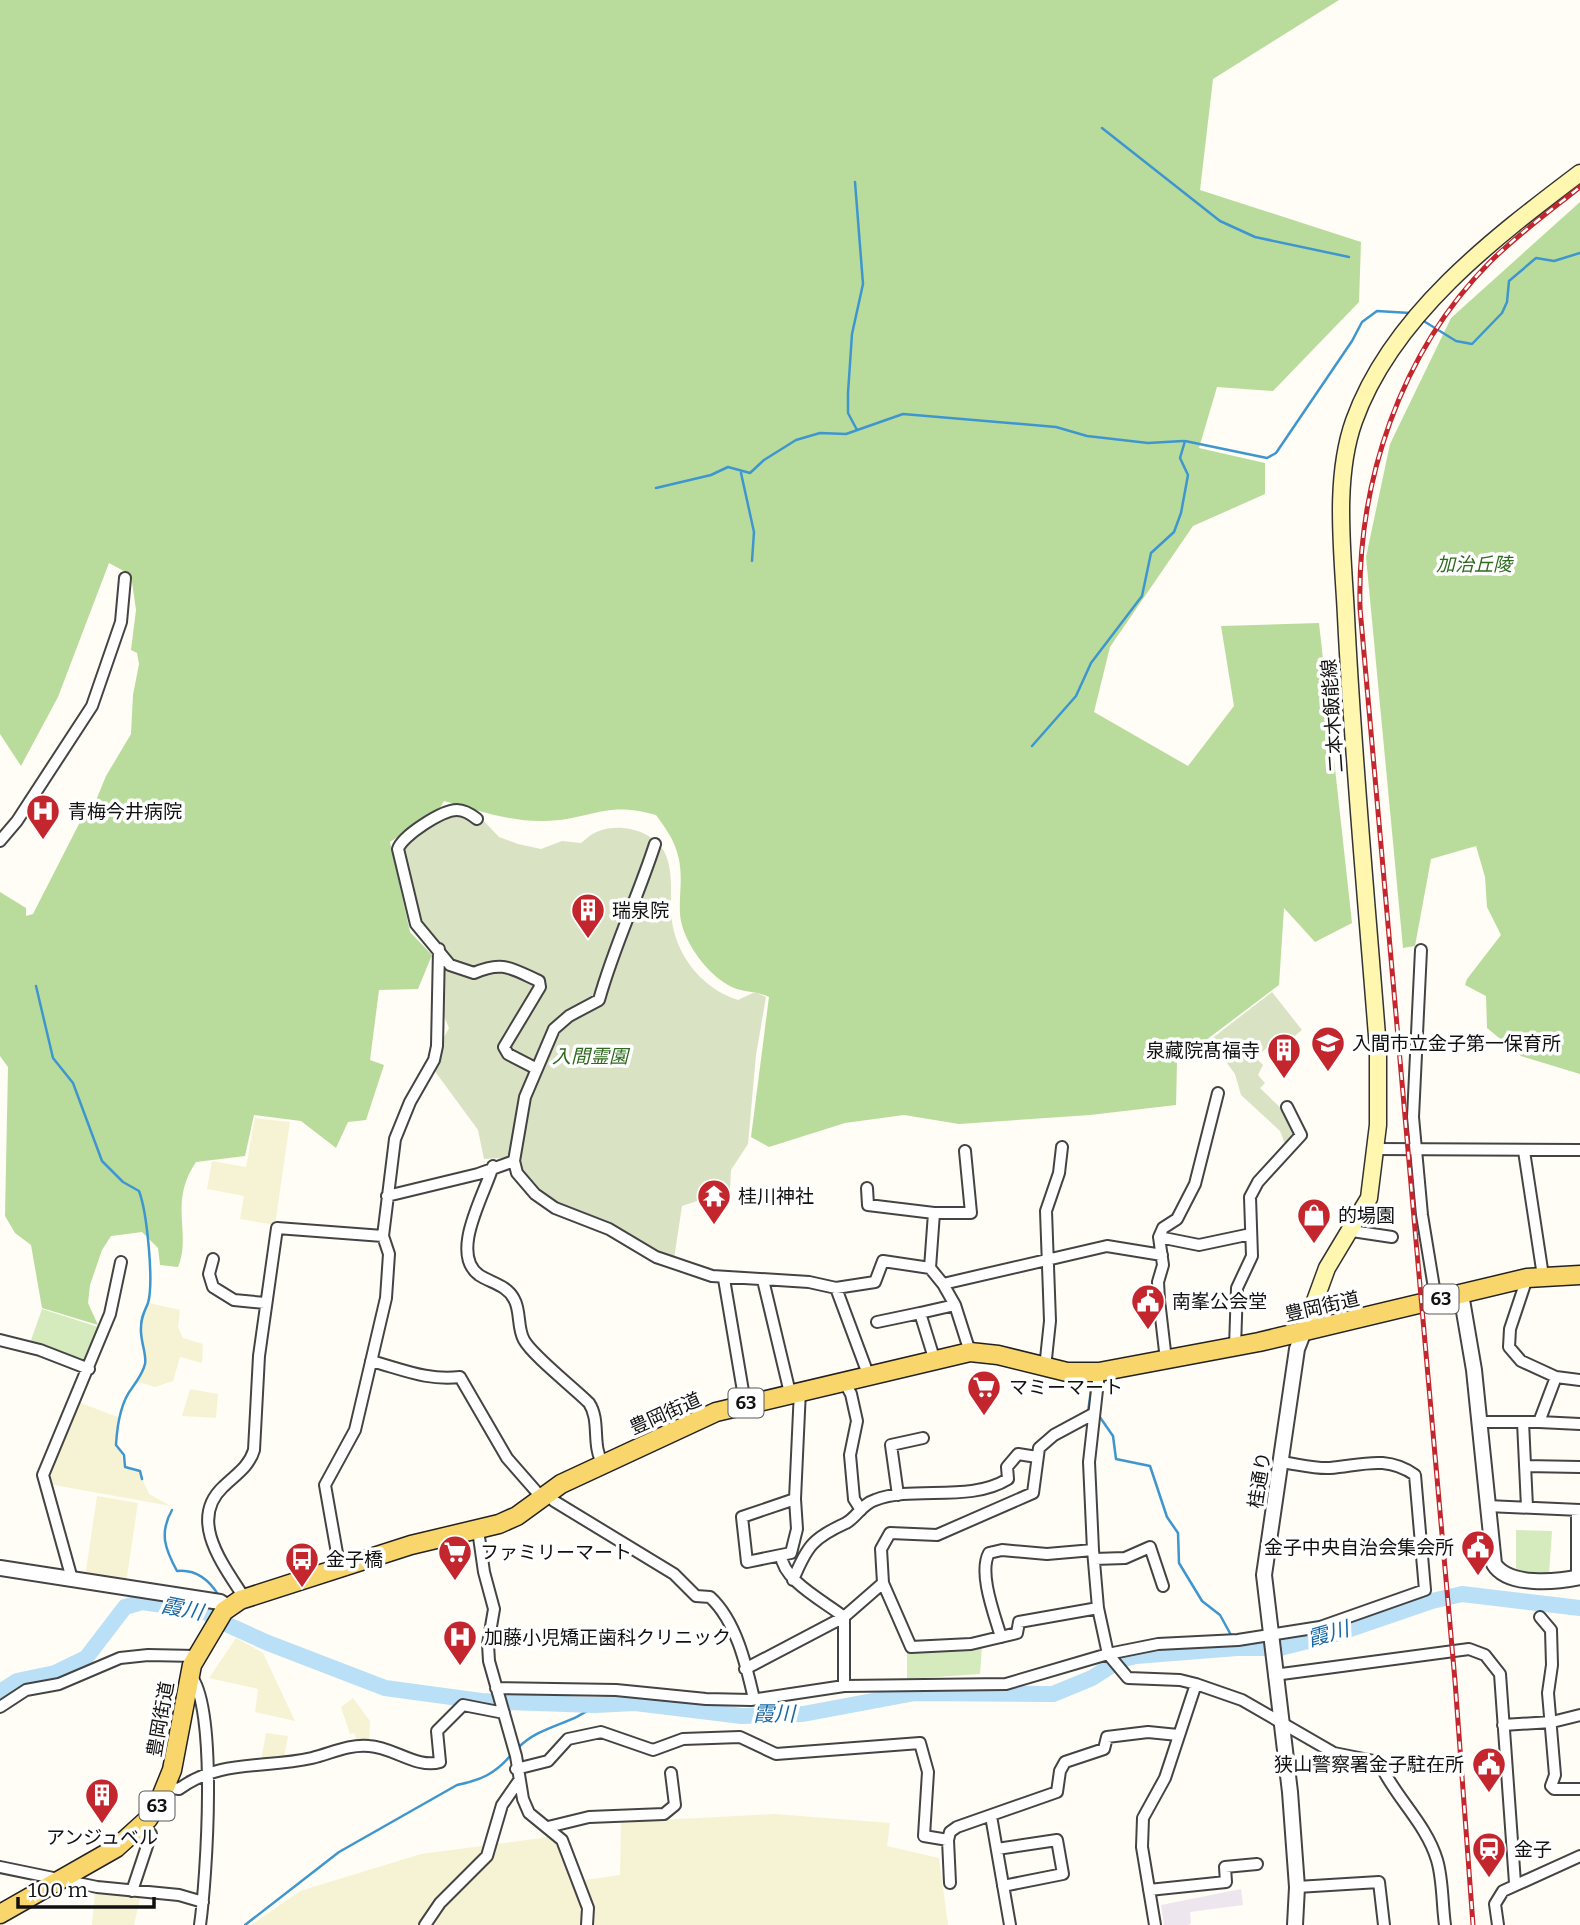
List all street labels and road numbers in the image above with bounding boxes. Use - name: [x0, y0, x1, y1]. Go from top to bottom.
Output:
- street label: 二本木飯能線: [1317, 658, 1348, 774]
- road number: 63: [1424, 1284, 1458, 1314]
- street label: 豊岡街道: [1282, 1287, 1362, 1326]
- street label: 豊岡街道: [626, 1387, 705, 1439]
- road number: 63: [728, 1388, 764, 1418]
- street label: 桂通り: [1244, 1450, 1275, 1510]
- street label: 豊岡街道: [143, 1680, 178, 1759]
- road number: 63: [140, 1792, 174, 1820]

